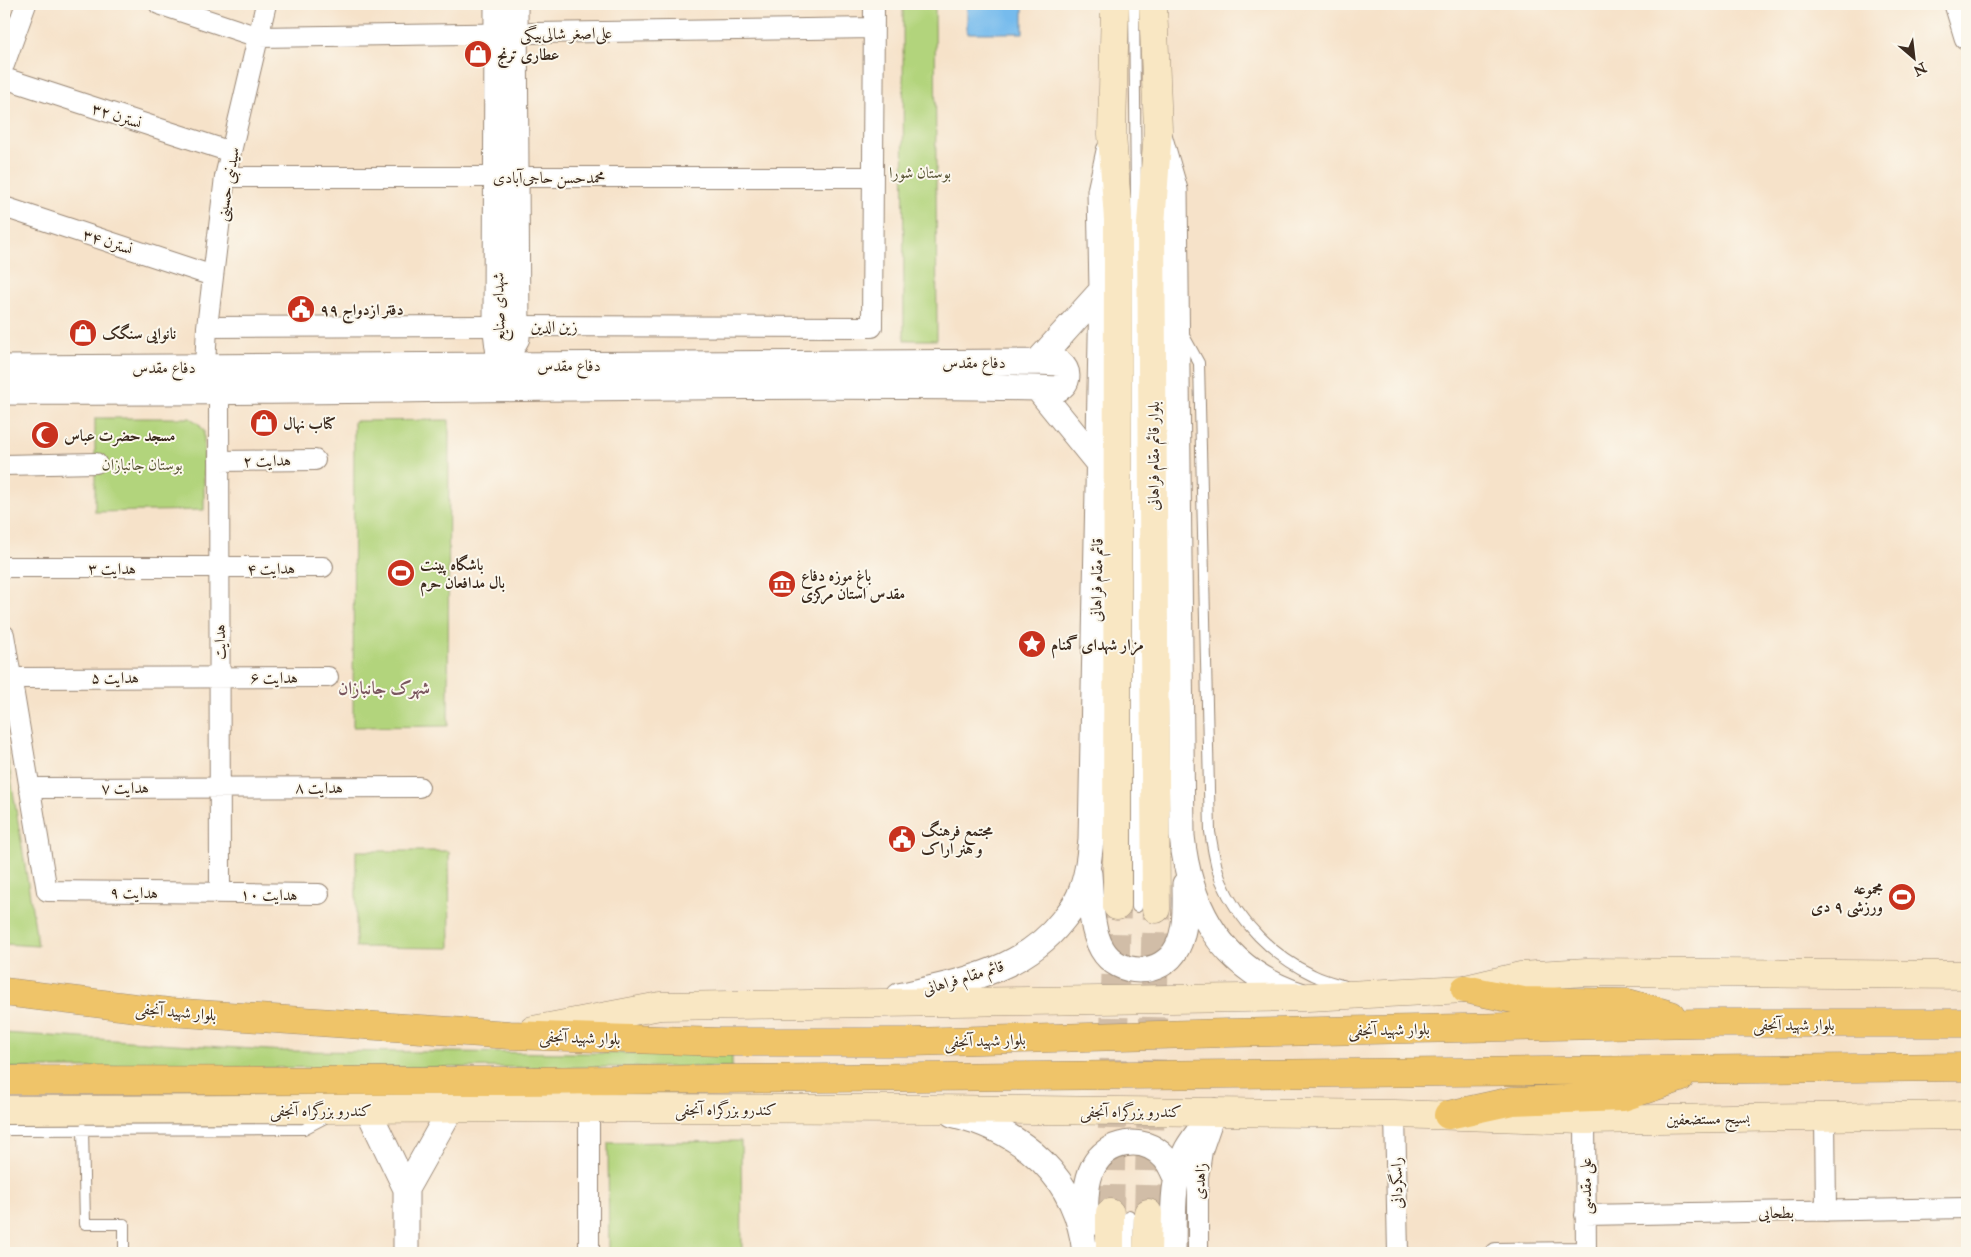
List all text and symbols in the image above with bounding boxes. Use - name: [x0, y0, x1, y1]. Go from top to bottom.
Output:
- street label: علی‌اصغر شالی‌بیگی: [520, 23, 612, 46]
- north arrow: [1888, 32, 1938, 82]
- shop icon: عطاری ترنج: [463, 39, 493, 69]
- place label: عطاری ترنج: [497, 45, 560, 68]
- text: N: [1910, 58, 1930, 80]
- street label: نسترن ۳۲: [89, 98, 144, 133]
- street label: سیدنبی حسینی: [212, 145, 246, 223]
- park label: بوستان شورا: [889, 163, 951, 183]
- street label: محمدحسن حاجی‌آبادی: [493, 168, 605, 189]
- street label: نسترن ۳۴: [80, 224, 135, 259]
- street label: شهدای صنایع: [488, 272, 515, 342]
- public building icon: دفتر ازدواج ۹۹: [286, 294, 316, 324]
- place label: دفتر ازدواج ۹۹: [320, 300, 404, 324]
- street label: زین الدین: [530, 317, 578, 337]
- shop icon: نانوایی سنگک: [68, 318, 98, 348]
- place label: نانوایی سنگک: [102, 323, 176, 344]
- street label: دفاع مقدس: [942, 353, 1006, 376]
- street label: دفاع مقدس: [537, 356, 601, 379]
- street label: دفاع مقدس: [132, 358, 196, 381]
- street label: بلوار قائم مقام فراهانی: [1144, 401, 1168, 511]
- shop icon: کتاب نهال: [249, 408, 279, 438]
- place label: کتاب نهال: [283, 414, 336, 434]
- mosque icon: مسجد حضرت عباس: [30, 420, 60, 450]
- place label: مسجد حضرت عباس: [64, 426, 176, 447]
- street label: هدایت ۲: [243, 451, 291, 471]
- park label: بوستان جانبازان: [102, 455, 182, 475]
- street label: قائم مقام فراهانی: [1086, 538, 1112, 622]
- place label: باشگاه پینت بال مدافعان حرم: [420, 554, 505, 597]
- sports icon: باشگاه پینت بال مدافعان حرم: [386, 558, 416, 588]
- street label: هدایت ۳: [88, 559, 136, 579]
- street label: هدایت ۴: [247, 559, 295, 579]
- place label: باغ موزه دفاع مقدس استان مرکزی: [801, 566, 905, 605]
- museum icon: باغ موزه دفاع مقدس استان مرکزی: [767, 569, 797, 599]
- street label: هدایت: [210, 624, 230, 660]
- place icon: مزار شهدای گمنام: [1017, 629, 1047, 659]
- place label: مزار شهدای گمنام: [1051, 634, 1144, 659]
- street label: هدایت ۵: [91, 668, 139, 688]
- street label: هدایت ۶: [250, 668, 298, 688]
- district label: شهرک جانبازان: [338, 677, 430, 700]
- street label: هدایت ۷: [101, 778, 149, 798]
- street label: هدایت ۸: [295, 778, 343, 798]
- place label: مجتمع فرهنگ و هنر اراک: [921, 820, 993, 859]
- public building icon: مجتمع فرهنگ و هنر اراک: [887, 824, 917, 854]
- place label: مجموعه ورزشی ۹ دی: [1811, 879, 1883, 918]
- sports icon: مجموعه ورزشی ۹ دی: [1887, 882, 1917, 912]
- street label: هدایت ۹: [110, 883, 158, 903]
- street label: هدایت ۱۰: [240, 885, 298, 905]
- street label: قائم مقام فراهانی: [920, 956, 1008, 1004]
- street label: بلوار شهید آنجفی: [134, 998, 217, 1026]
- street label: بلوار شهید آنجفی: [1753, 1015, 1835, 1036]
- street label: بلوار شهید آنجفی: [1348, 1019, 1430, 1042]
- street label: بلوار شهید آنجفی: [539, 1027, 621, 1050]
- street label: بلوار شهید آنجفی: [944, 1030, 1026, 1053]
- street label: کندرو بزرگراه آنجفی: [675, 1099, 777, 1121]
- street label: کندرو بزرگراه آنجفی: [270, 1100, 372, 1122]
- street label: کندرو بزرگراه آنجفی: [1080, 1101, 1182, 1123]
- street label: بسیج مستضعفین: [1666, 1108, 1751, 1134]
- street label: راسگردانی: [1387, 1157, 1407, 1209]
- street label: علی مقدسی: [1576, 1157, 1597, 1215]
- street label: زاهدی: [1189, 1162, 1211, 1200]
- street label: بطحایی: [1758, 1203, 1794, 1223]

